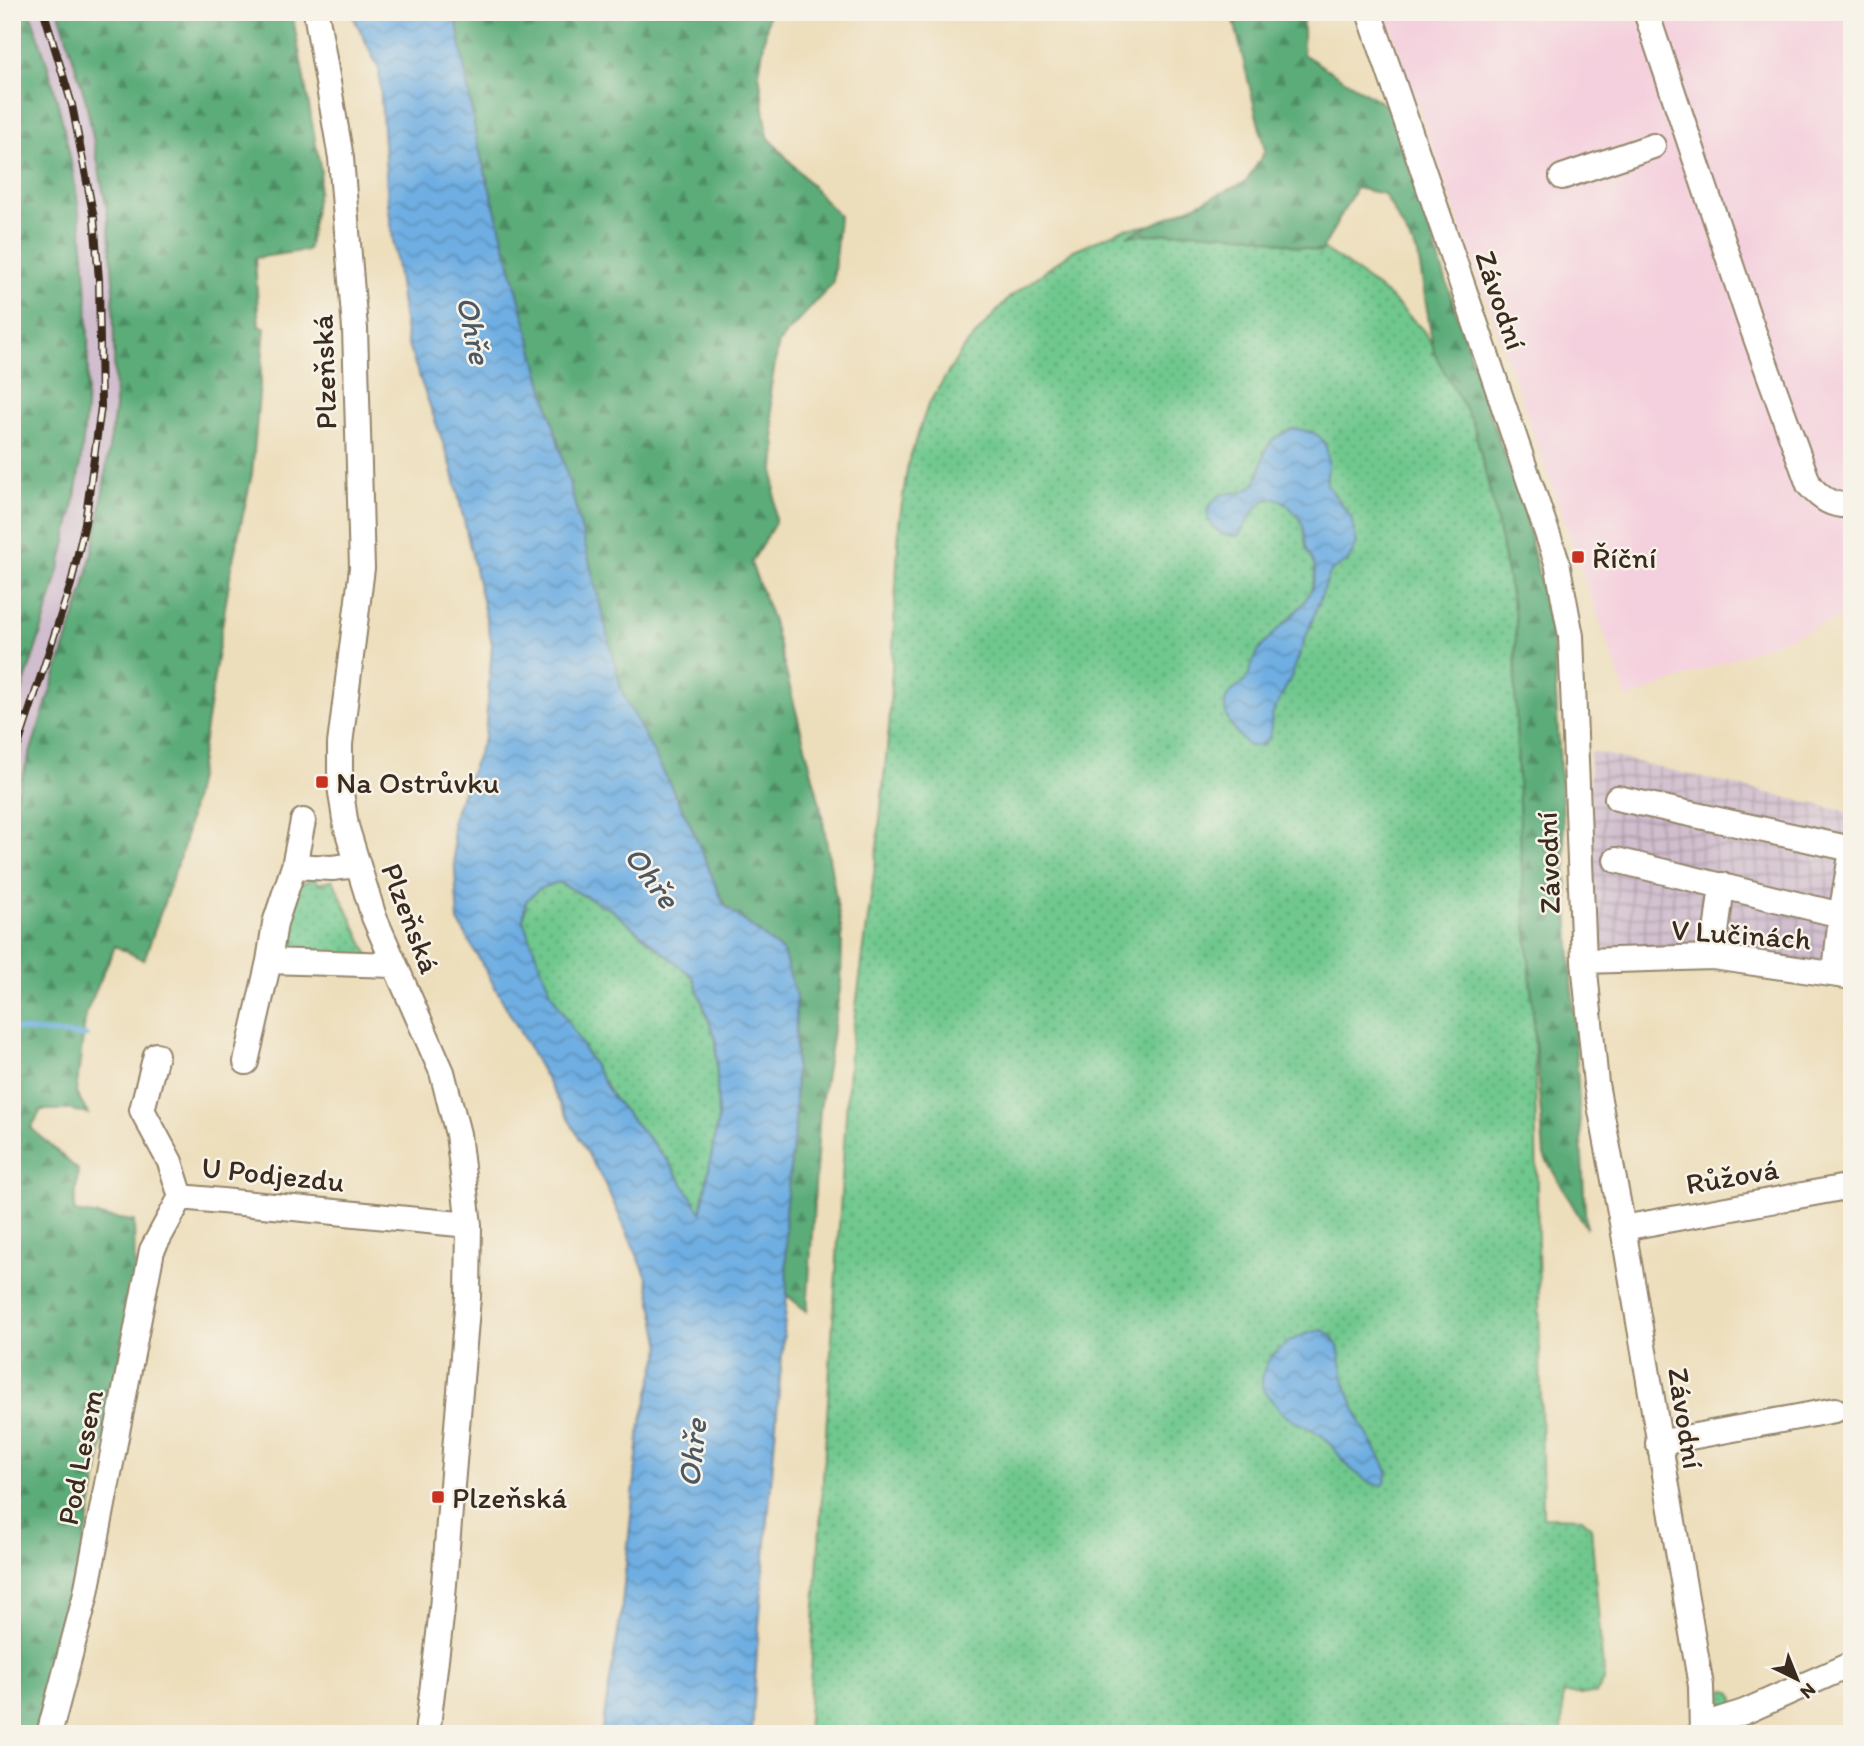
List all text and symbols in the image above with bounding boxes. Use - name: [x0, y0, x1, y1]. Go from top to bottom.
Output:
- street label: Závodní: [1467, 246, 1535, 355]
- water label: Ohře: [448, 293, 500, 369]
- street label: Plzeňská: [303, 313, 344, 430]
- place label: Říční: [1592, 539, 1657, 576]
- marker: Říční: [1570, 549, 1586, 565]
- place label: Na Ostrůvku: [336, 764, 499, 801]
- marker: Na Ostrůvku: [314, 774, 330, 790]
- street label: Závodní: [1528, 811, 1568, 915]
- water label: Ohře: [616, 838, 689, 917]
- street label: Plzeňská: [373, 858, 449, 979]
- street label: V Lučinách: [1670, 911, 1812, 957]
- street label: U Podjezdu: [200, 1148, 347, 1200]
- street label: Růžová: [1683, 1150, 1782, 1202]
- street label: Závodní: [1660, 1365, 1712, 1472]
- street label: Pod Lesem: [49, 1386, 111, 1528]
- water label: Ohře: [670, 1415, 715, 1489]
- place label: Plzeňská: [452, 1479, 568, 1516]
- marker: Plzeňská: [430, 1489, 446, 1505]
- north arrow: [1762, 1644, 1832, 1714]
- text: N: [1796, 1678, 1821, 1704]

